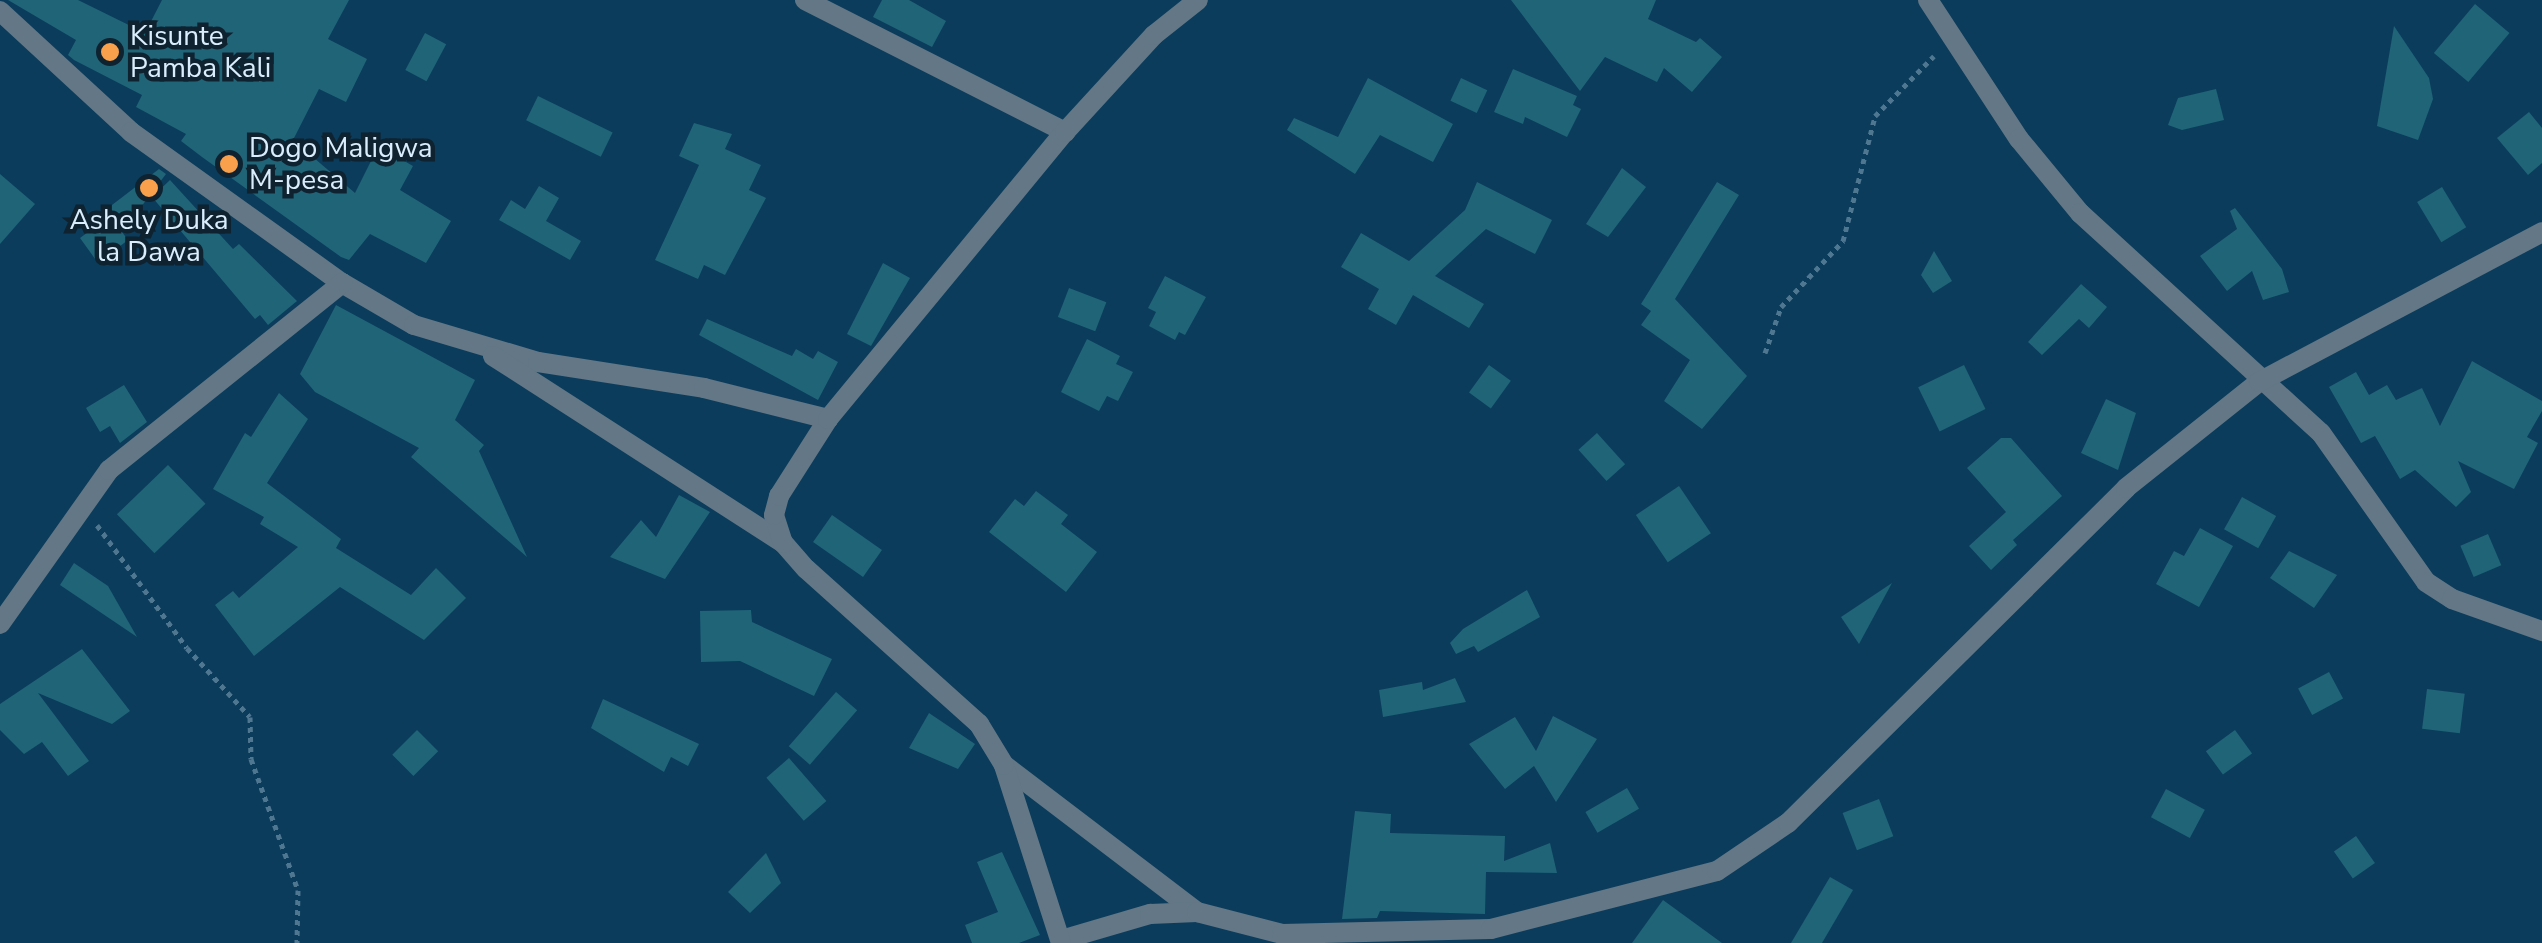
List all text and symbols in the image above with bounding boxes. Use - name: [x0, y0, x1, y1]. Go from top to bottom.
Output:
- place label: Kisunte Pamba Kali: [130, 19, 271, 85]
- marker: Kisunte Pamba Kali: [99, 41, 121, 63]
- place label: Dogo Maligwa M-pesa: [249, 131, 433, 197]
- marker: Dogo Maligwa M-pesa: [218, 153, 240, 175]
- marker: Ashely Duka la Dawa: [138, 177, 160, 199]
- place label: Ashely Duka la Dawa: [69, 203, 229, 269]

